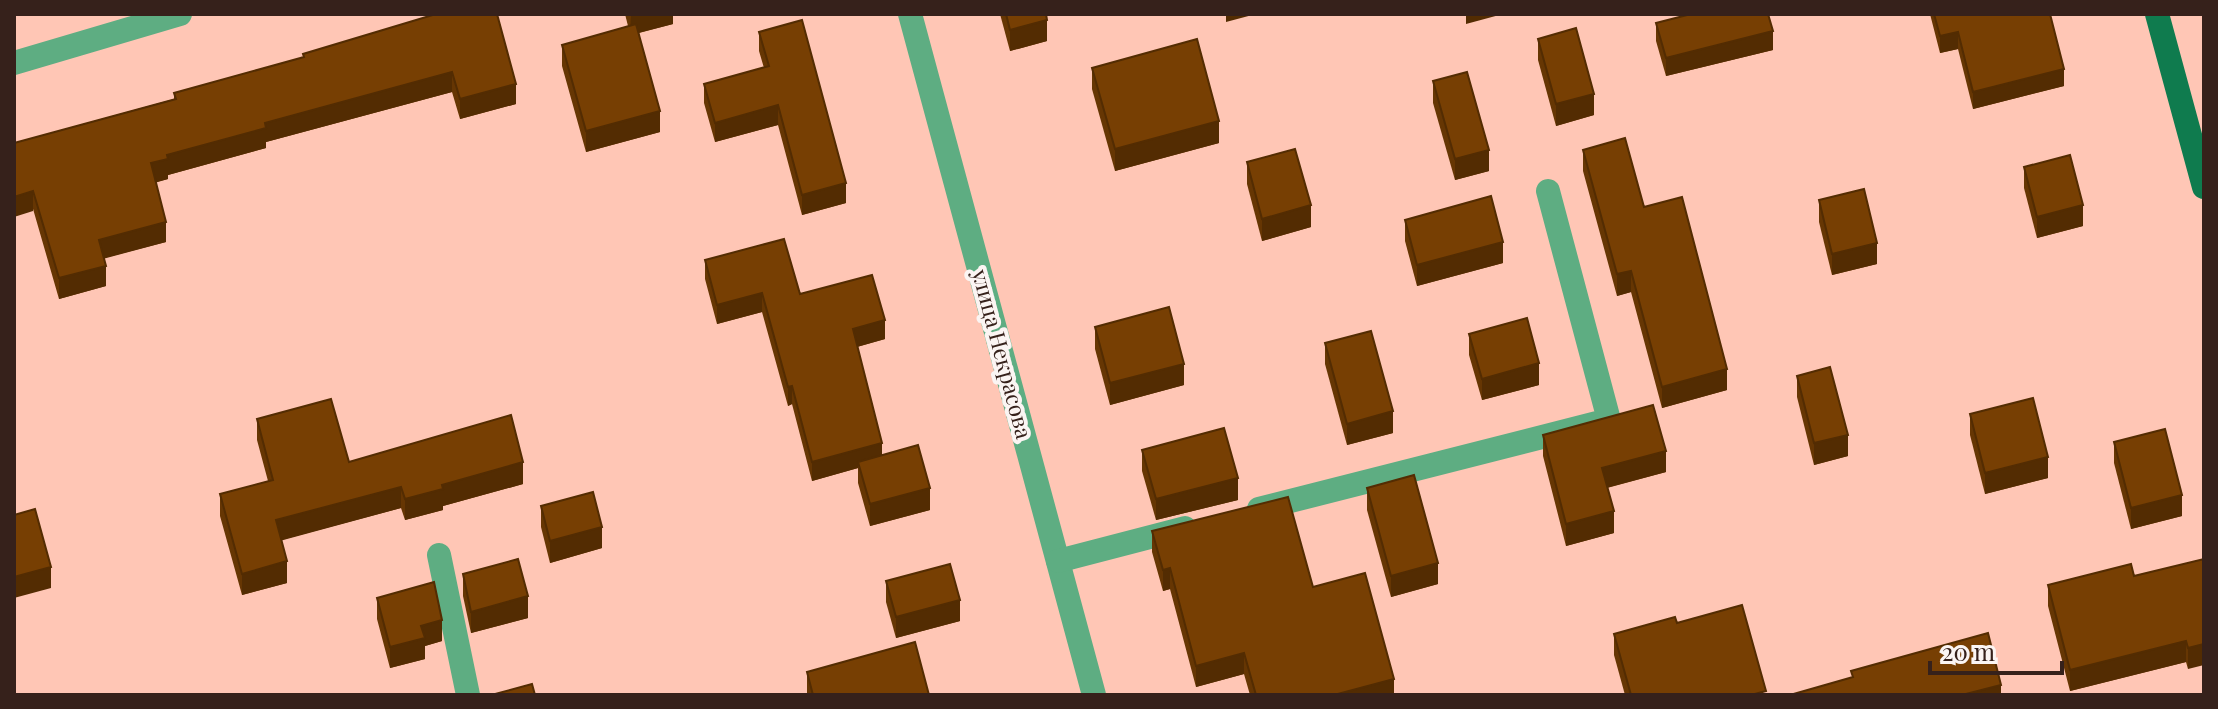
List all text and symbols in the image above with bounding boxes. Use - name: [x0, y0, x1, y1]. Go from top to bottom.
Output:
- street label: улица Некрасова: [966, 265, 1040, 442]
- scale bar: [1930, 625, 2062, 675]
- text: 20 m: [1942, 635, 1995, 667]

